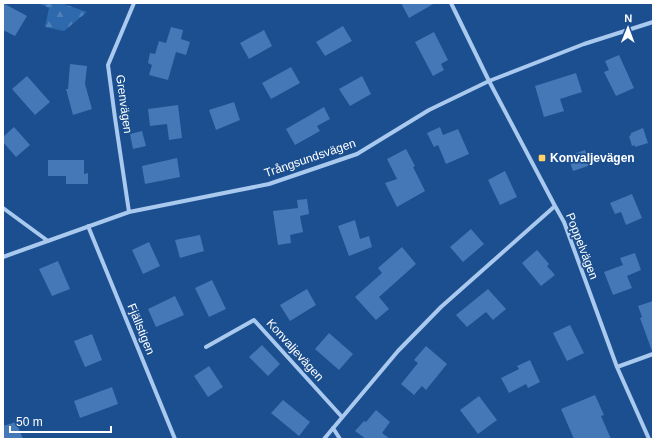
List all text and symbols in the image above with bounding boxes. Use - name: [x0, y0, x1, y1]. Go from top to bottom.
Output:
- north arrow: [608, 8, 648, 48]
- text: N: [624, 12, 632, 24]
- street label: Grenvägen: [113, 74, 135, 134]
- street label: Trångsundsvägen: [263, 136, 357, 180]
- place label: Konvaljevägen: [550, 151, 635, 165]
- marker: Konvaljevägen: [537, 153, 547, 163]
- street label: Poppelvägen: [563, 211, 601, 281]
- street label: Fjällstigen: [124, 301, 158, 357]
- street label: Konvaljevägen: [263, 316, 327, 384]
- scale bar: [10, 408, 111, 434]
- text: 50 m: [16, 415, 43, 429]

